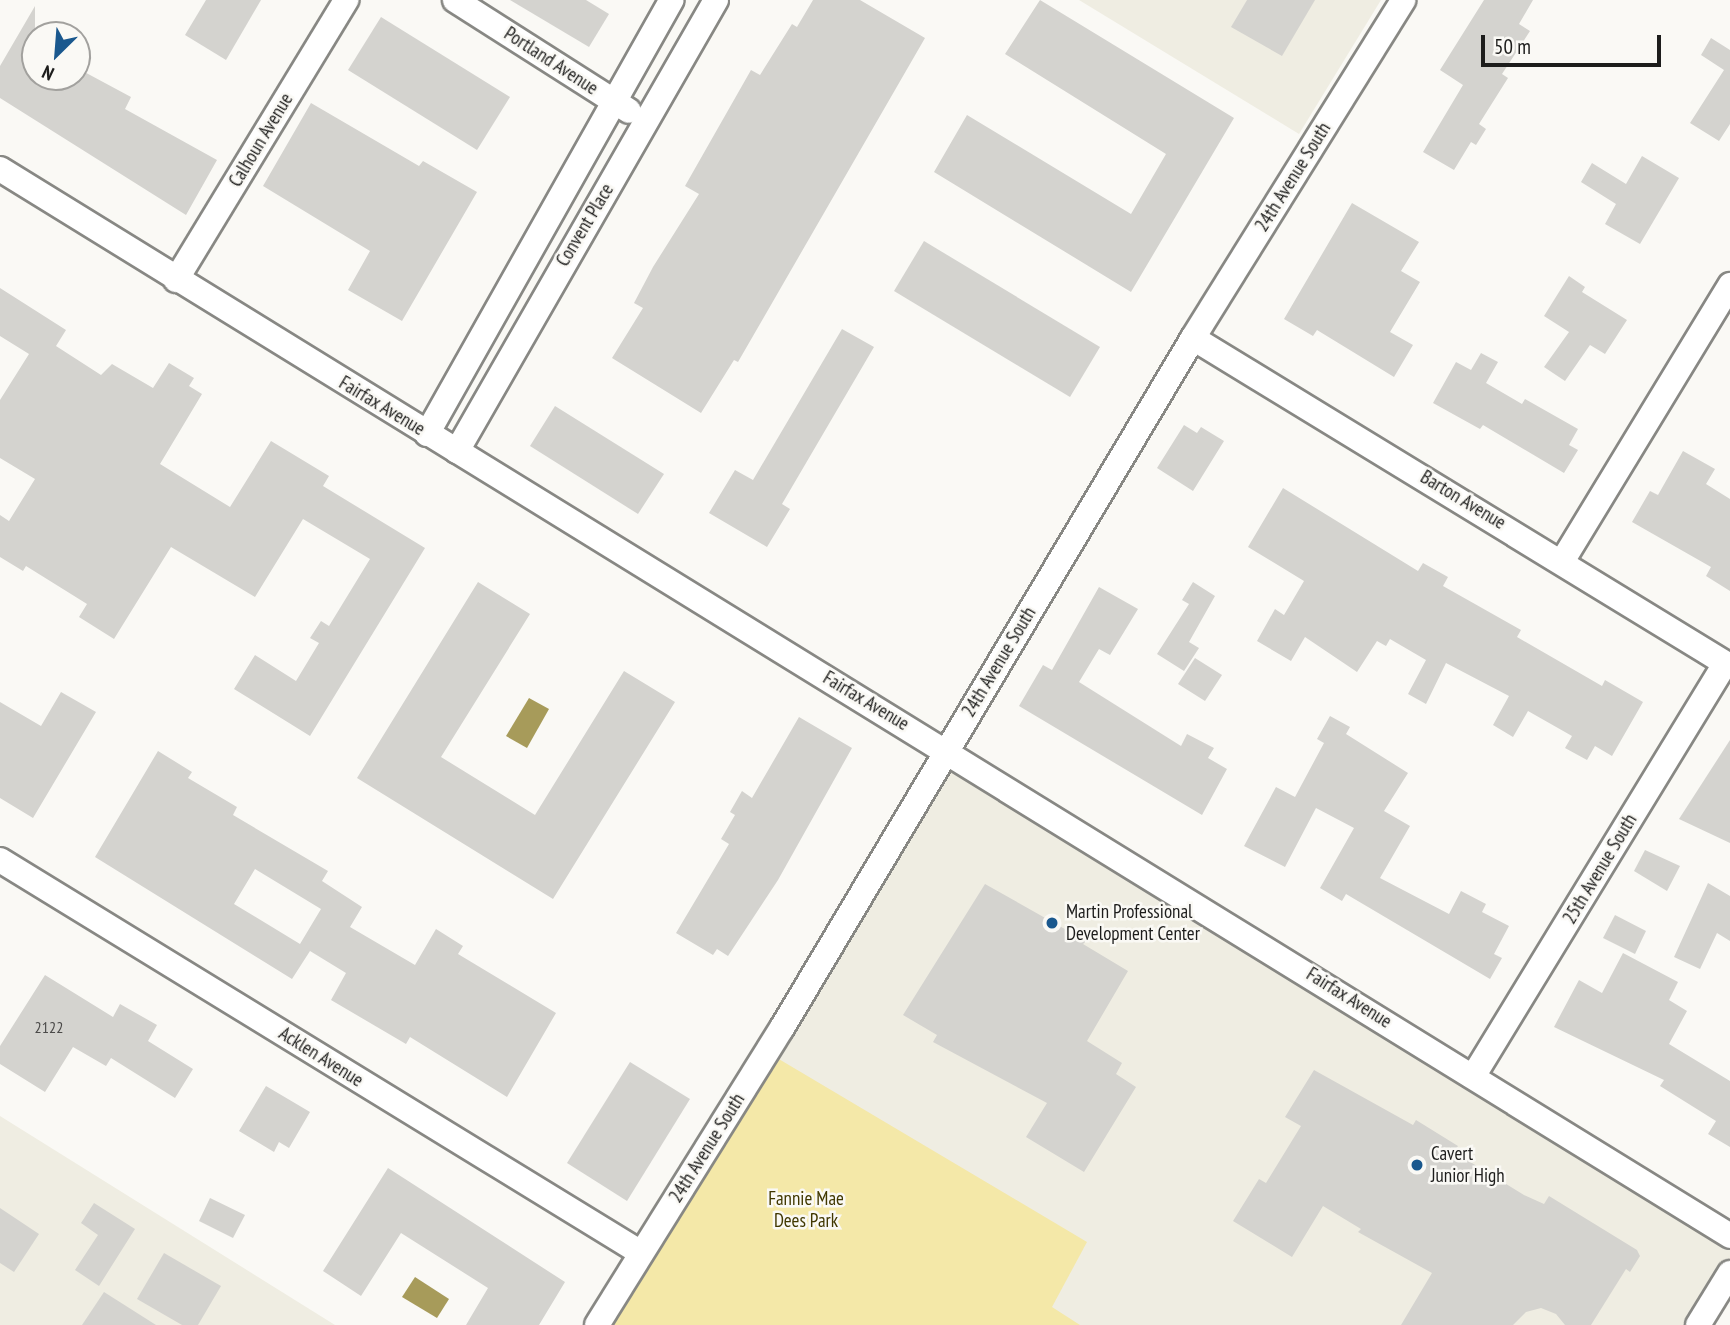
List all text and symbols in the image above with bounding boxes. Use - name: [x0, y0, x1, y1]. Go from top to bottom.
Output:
- north arrow: [21, 21, 91, 91]
- scale bar: [1485, 21, 1665, 65]
- street label: Portland Avenue: [500, 22, 602, 100]
- text: 50 m: [1494, 33, 1531, 60]
- text: N: [38, 60, 58, 86]
- street label: Calhoun Avenue: [224, 89, 298, 191]
- street label: 24th Avenue South: [1250, 118, 1336, 236]
- street label: Convent Place: [551, 180, 619, 270]
- street label: Fairfax Avenue: [334, 371, 430, 441]
- street label: Barton Avenue: [1416, 466, 1510, 534]
- street label: 24th Avenue South: [957, 603, 1041, 721]
- street label: Fairfax Avenue: [818, 666, 914, 736]
- street label: 25th Avenue South: [1558, 810, 1642, 928]
- place label: Martin Professional Development Center: [1066, 901, 1200, 945]
- marker: Martin Professional Development Center: [1044, 915, 1060, 931]
- street label: Fairfax Avenue: [1302, 963, 1396, 1033]
- house number: 2122: [35, 1017, 63, 1037]
- street label: Acklen Avenue: [274, 1022, 368, 1092]
- street label: 24th Avenue South: [664, 1089, 750, 1207]
- place label: Cavert Junior High: [1431, 1143, 1505, 1187]
- marker: Cavert Junior High: [1409, 1157, 1425, 1173]
- park label: Fannie Mae Dees Park: [768, 1188, 844, 1232]

